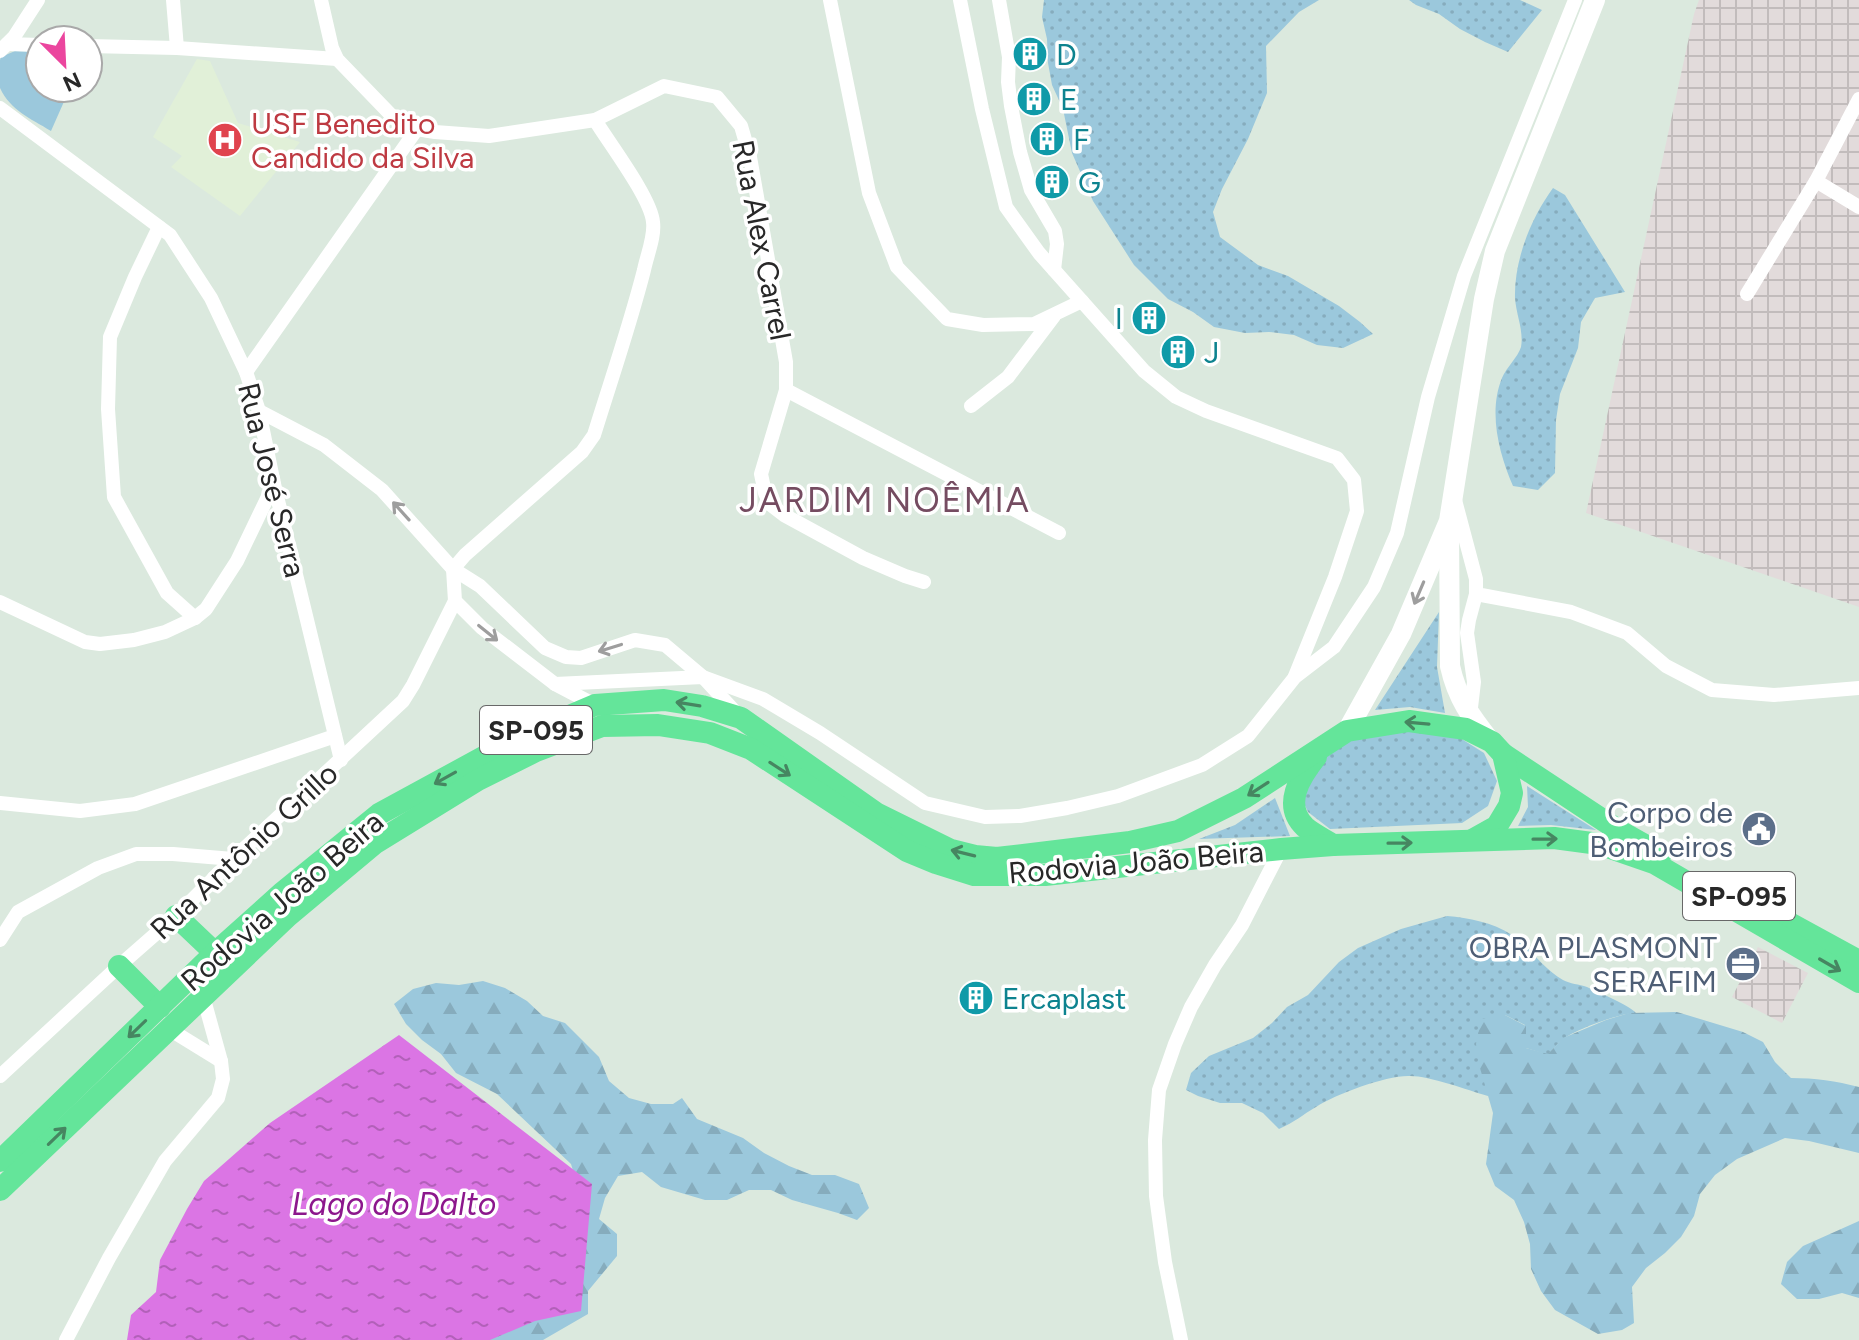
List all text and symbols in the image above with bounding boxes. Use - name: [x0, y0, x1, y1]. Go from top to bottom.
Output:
- north arrow: [24, 24, 104, 104]
- building icon: D: [1011, 35, 1049, 73]
- place label: D: [1056, 36, 1077, 73]
- text: N: [59, 66, 85, 98]
- building icon: E: [1015, 80, 1053, 118]
- place label: E: [1060, 81, 1078, 118]
- place label: USF Benedito Candido da Silva: [251, 105, 474, 176]
- building icon: F: [1028, 120, 1066, 158]
- hospital icon: USF Benedito Candido da Silva: [206, 121, 244, 159]
- place label: F: [1073, 121, 1089, 158]
- street label: Rua Alex Carrel: [724, 137, 800, 343]
- building icon: G: [1033, 163, 1071, 201]
- place label: G: [1078, 164, 1101, 201]
- building icon: I: [1130, 299, 1168, 337]
- place label: I: [1115, 300, 1123, 337]
- building icon: J: [1159, 333, 1197, 371]
- place label: J: [1204, 334, 1219, 371]
- street label: Rua José Serra: [230, 379, 314, 581]
- district label: JARDIM NOÊMIA: [739, 480, 1031, 521]
- one-way arrow: [392, 501, 410, 521]
- one-way arrow: [1410, 580, 1425, 605]
- one-way arrow: [477, 624, 498, 642]
- one-way arrow: [597, 641, 623, 656]
- one-way arrow: [676, 696, 701, 711]
- road number: SP-095: [480, 706, 592, 754]
- one-way arrow: [1404, 715, 1431, 730]
- street label: Rua Antônio Grillo: [143, 755, 345, 947]
- one-way arrow: [769, 760, 791, 777]
- one-way arrow: [434, 770, 458, 786]
- one-way arrow: [1248, 781, 1270, 797]
- place label: Corpo de Bombeiros: [1589, 794, 1733, 865]
- street label: Rodovia João Beira: [173, 803, 391, 999]
- public building icon: Corpo de Bombeiros: [1740, 810, 1778, 848]
- one-way arrow: [1531, 831, 1558, 847]
- street label: Rodovia João Beira: [1007, 832, 1265, 892]
- one-way arrow: [1386, 836, 1413, 851]
- one-way arrow: [951, 844, 976, 859]
- road number: SP-095: [1683, 872, 1795, 920]
- place label: OBRA PLASMONT SERAFIM: [1469, 929, 1717, 1000]
- office icon: OBRA PLASMONT SERAFIM: [1724, 945, 1762, 983]
- one-way arrow: [1818, 957, 1841, 973]
- building icon: Ercaplast: [957, 979, 995, 1017]
- place label: Ercaplast: [1002, 980, 1126, 1017]
- one-way arrow: [127, 1020, 147, 1039]
- one-way arrow: [46, 1127, 66, 1146]
- water label: Lago do Dalto: [292, 1185, 496, 1223]

